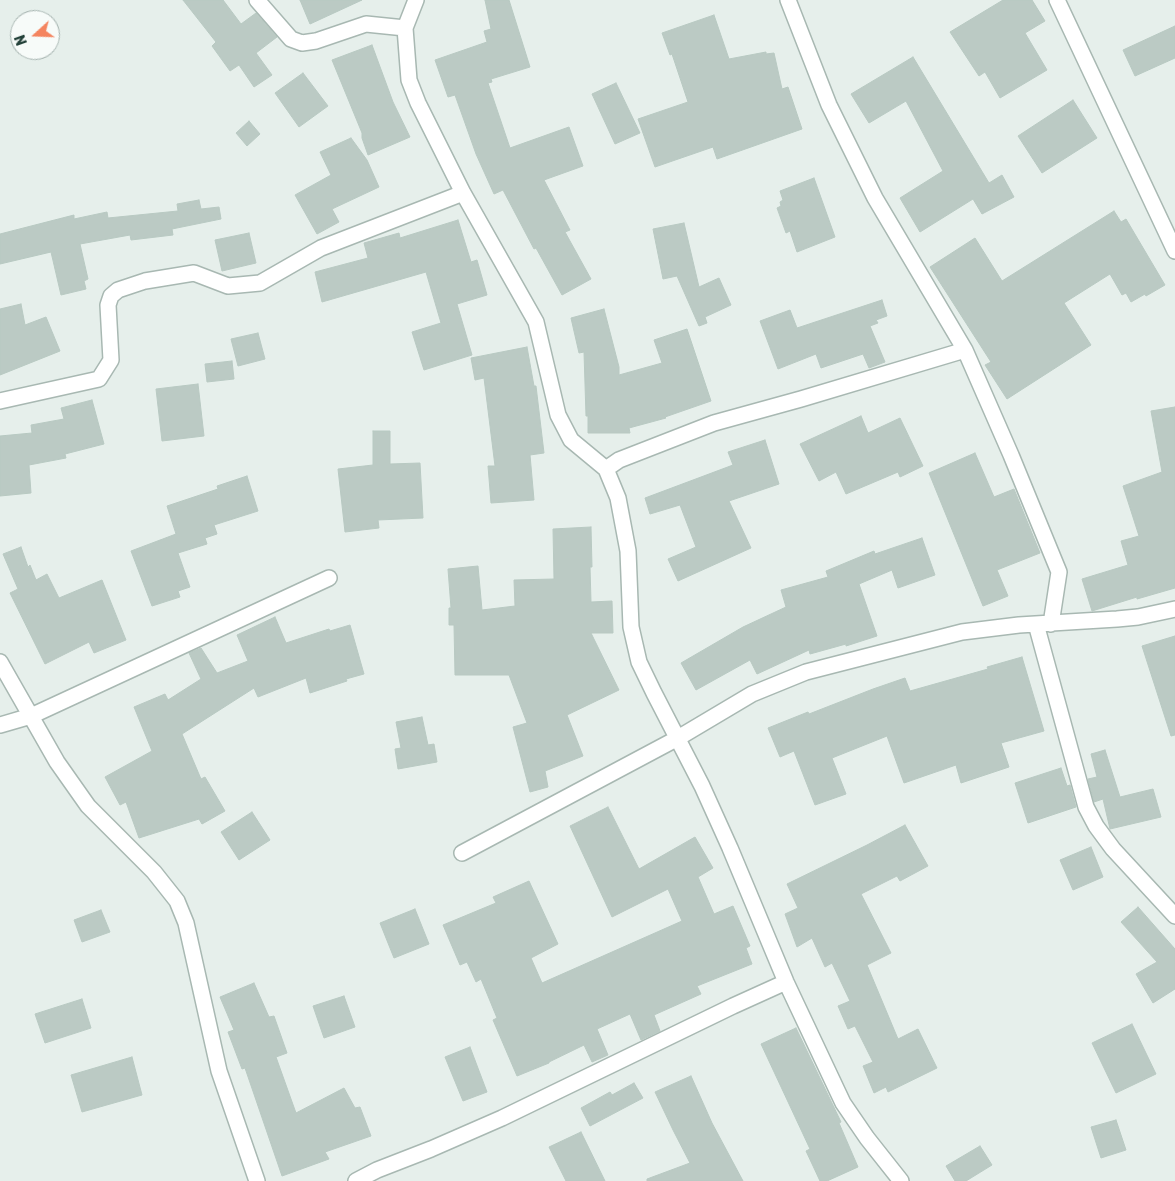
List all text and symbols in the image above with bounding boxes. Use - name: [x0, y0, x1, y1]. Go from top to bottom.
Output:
- north arrow: [10, 10, 60, 60]
- text: N: [12, 32, 31, 48]

